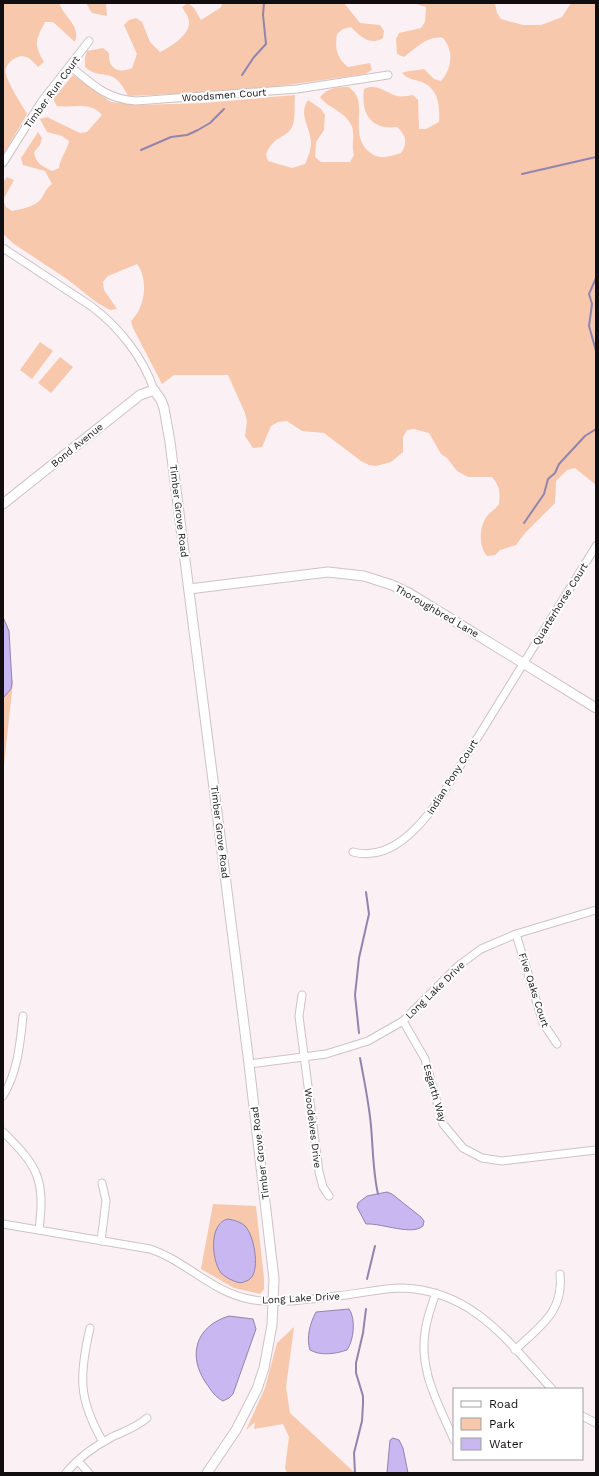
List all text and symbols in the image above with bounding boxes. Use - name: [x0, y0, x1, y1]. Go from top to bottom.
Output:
- street label: Timber Run Court: [22, 53, 82, 130]
- street label: Woodsmen Court: [181, 87, 267, 103]
- street label: Bond Avenue: [49, 421, 105, 469]
- street label: Timber Grove Road: [168, 464, 190, 558]
- street label: Quarterhorse Court: [530, 560, 590, 647]
- street label: Thoroughbred Lane: [393, 583, 481, 640]
- street label: Indian Pony Court: [424, 737, 480, 817]
- street label: Timber Grove Road: [209, 785, 231, 879]
- street label: Five Oaks Court: [517, 951, 551, 1029]
- street label: Long Lake Drive: [403, 959, 467, 1021]
- street label: Esgarth Way: [421, 1063, 449, 1124]
- street label: Woodelves Drive: [303, 1087, 323, 1169]
- street label: Timber Grove Road: [249, 1106, 271, 1200]
- street label: Long Lake Drive: [262, 1290, 340, 1306]
- legend: [453, 1388, 583, 1460]
- text: Road: [489, 1397, 518, 1411]
- text: Park: [489, 1417, 515, 1431]
- text: Water: [489, 1437, 524, 1451]

